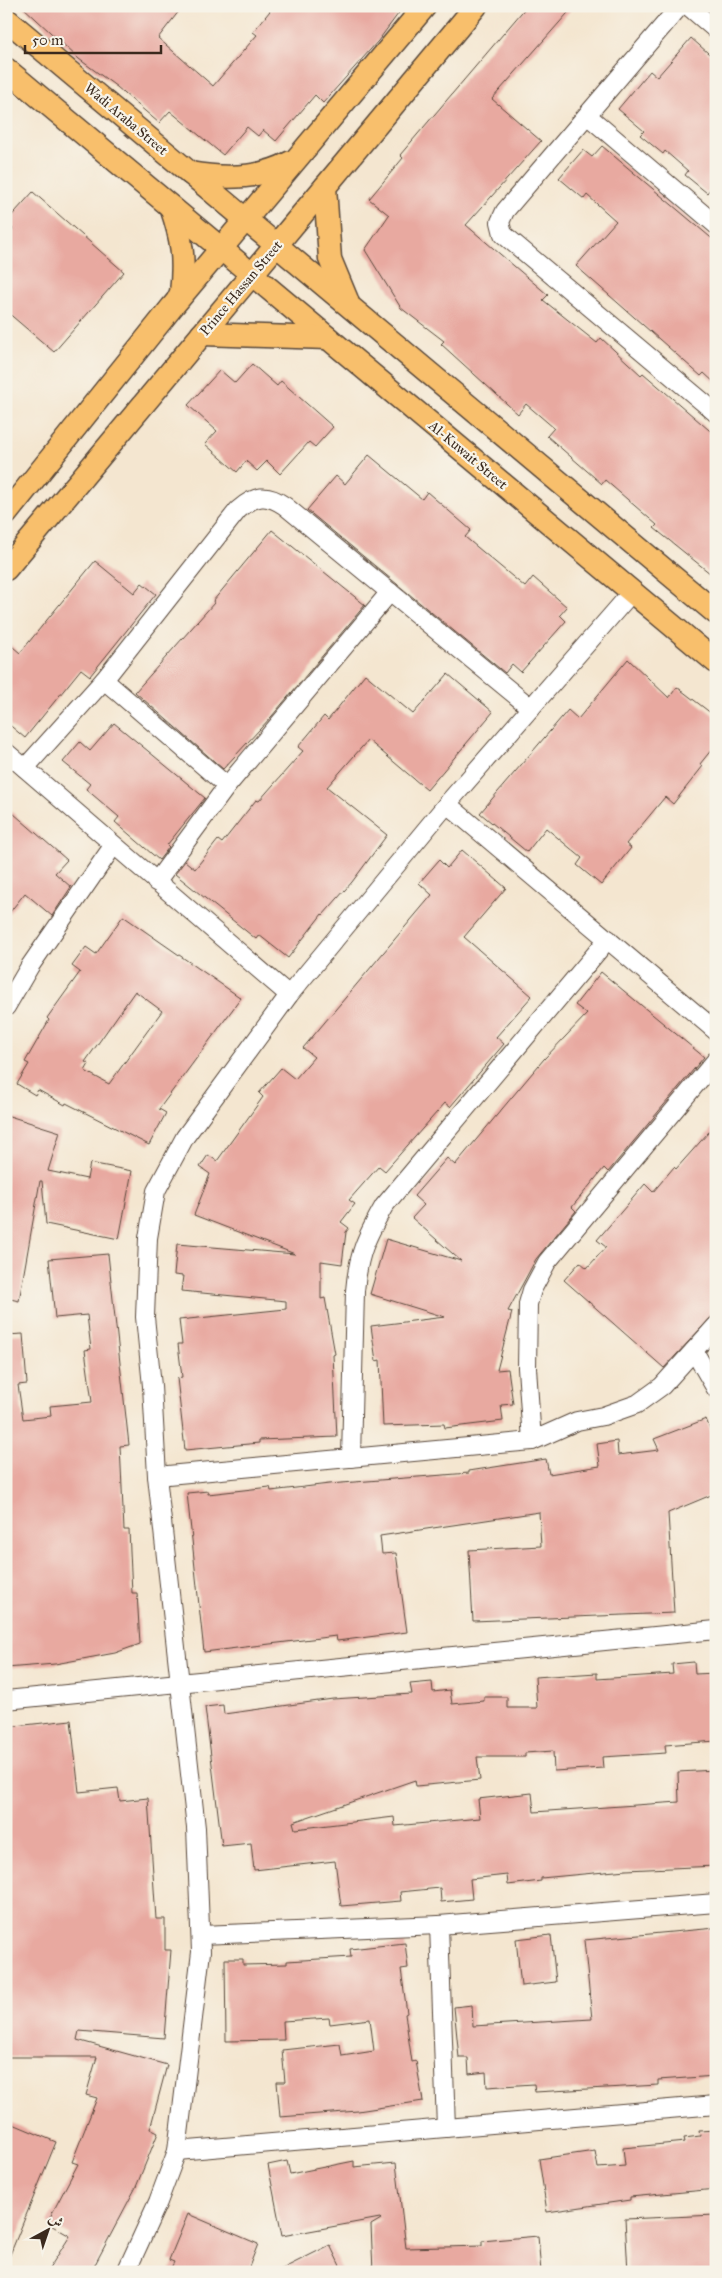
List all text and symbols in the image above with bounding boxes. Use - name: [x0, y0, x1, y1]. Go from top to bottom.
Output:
- scale bar: [25, 22, 161, 54]
- text: 50 m: [32, 31, 64, 49]
- street label: Wadi Araba Street: [81, 79, 171, 159]
- street label: Prince Hassan Street: [196, 237, 286, 339]
- street label: Al-Kuwait Street: [424, 416, 511, 493]
- north arrow: [22, 2206, 72, 2256]
- text: ش: [45, 2209, 67, 2231]

